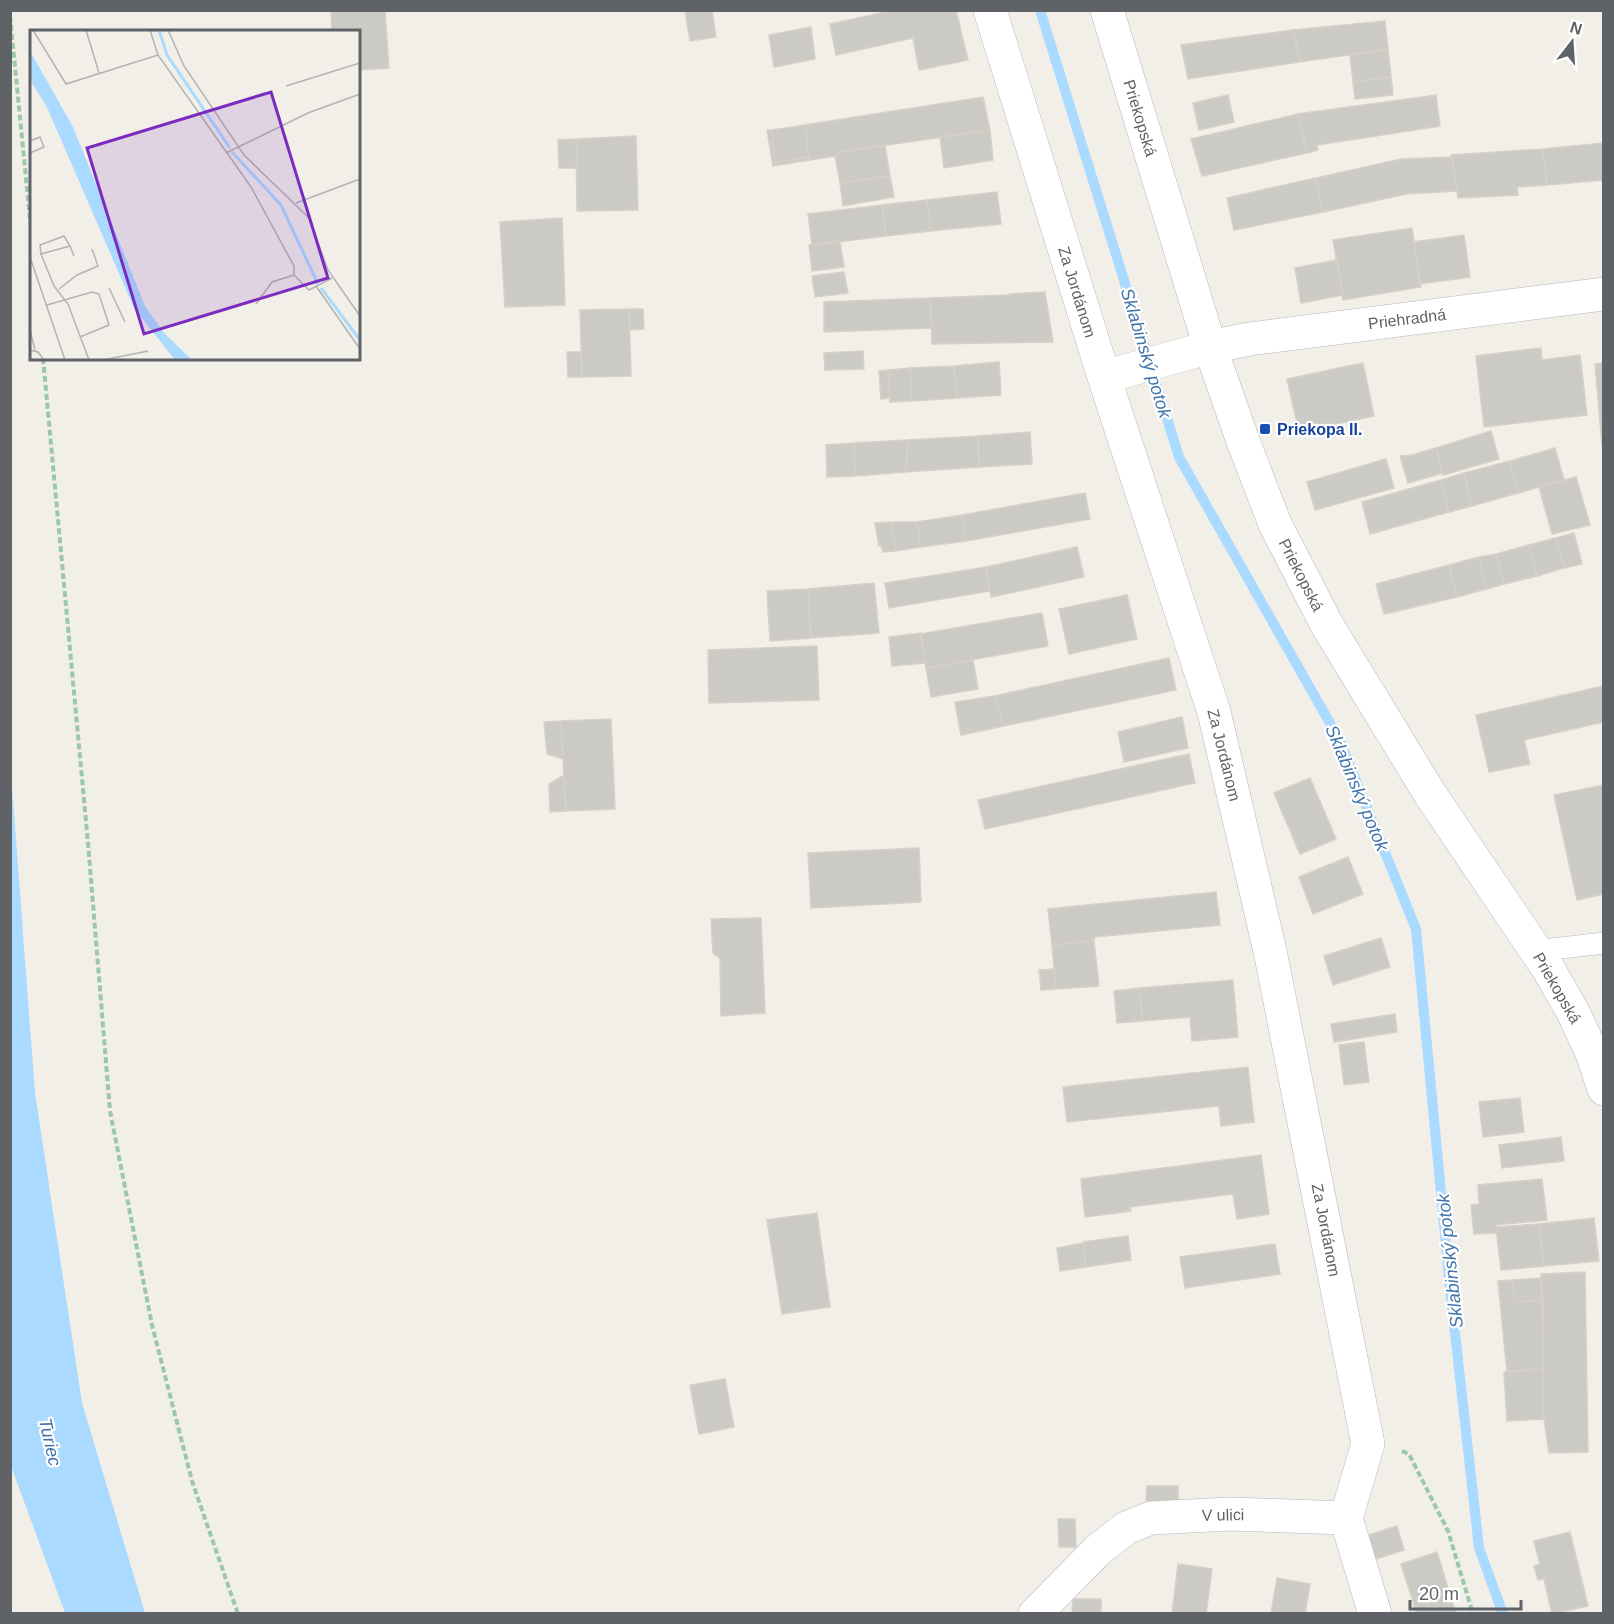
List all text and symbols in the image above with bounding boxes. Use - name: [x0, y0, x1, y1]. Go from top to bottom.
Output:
- north arrow: [1542, 12, 1602, 72]
- text: N: [1568, 18, 1584, 38]
- inset map: [30, 30, 360, 360]
- street label: Priekopská: [1120, 78, 1160, 158]
- street label: Za Jordánom: [1055, 244, 1099, 340]
- water label: Sklabinský potok: [1117, 285, 1176, 421]
- street label: Priehradná: [1367, 306, 1447, 332]
- place label: Priekopa II.: [1277, 421, 1362, 438]
- marker: Priekopa II.: [1258, 422, 1272, 436]
- street label: Priekopská: [1275, 536, 1327, 614]
- street label: Za Jordánom: [1204, 707, 1244, 803]
- water label: Sklabinský potok: [1321, 722, 1393, 855]
- street label: Priekopská: [1530, 949, 1584, 1027]
- street label: Za Jordánom: [1309, 1182, 1343, 1278]
- water label: Sklabinský potok: [1433, 1192, 1467, 1329]
- water label: Turiec: [35, 1416, 65, 1468]
- street label: V ulici: [1202, 1506, 1244, 1524]
- scale bar: [1410, 1573, 1521, 1611]
- text: 20 m: [1419, 1584, 1459, 1604]

